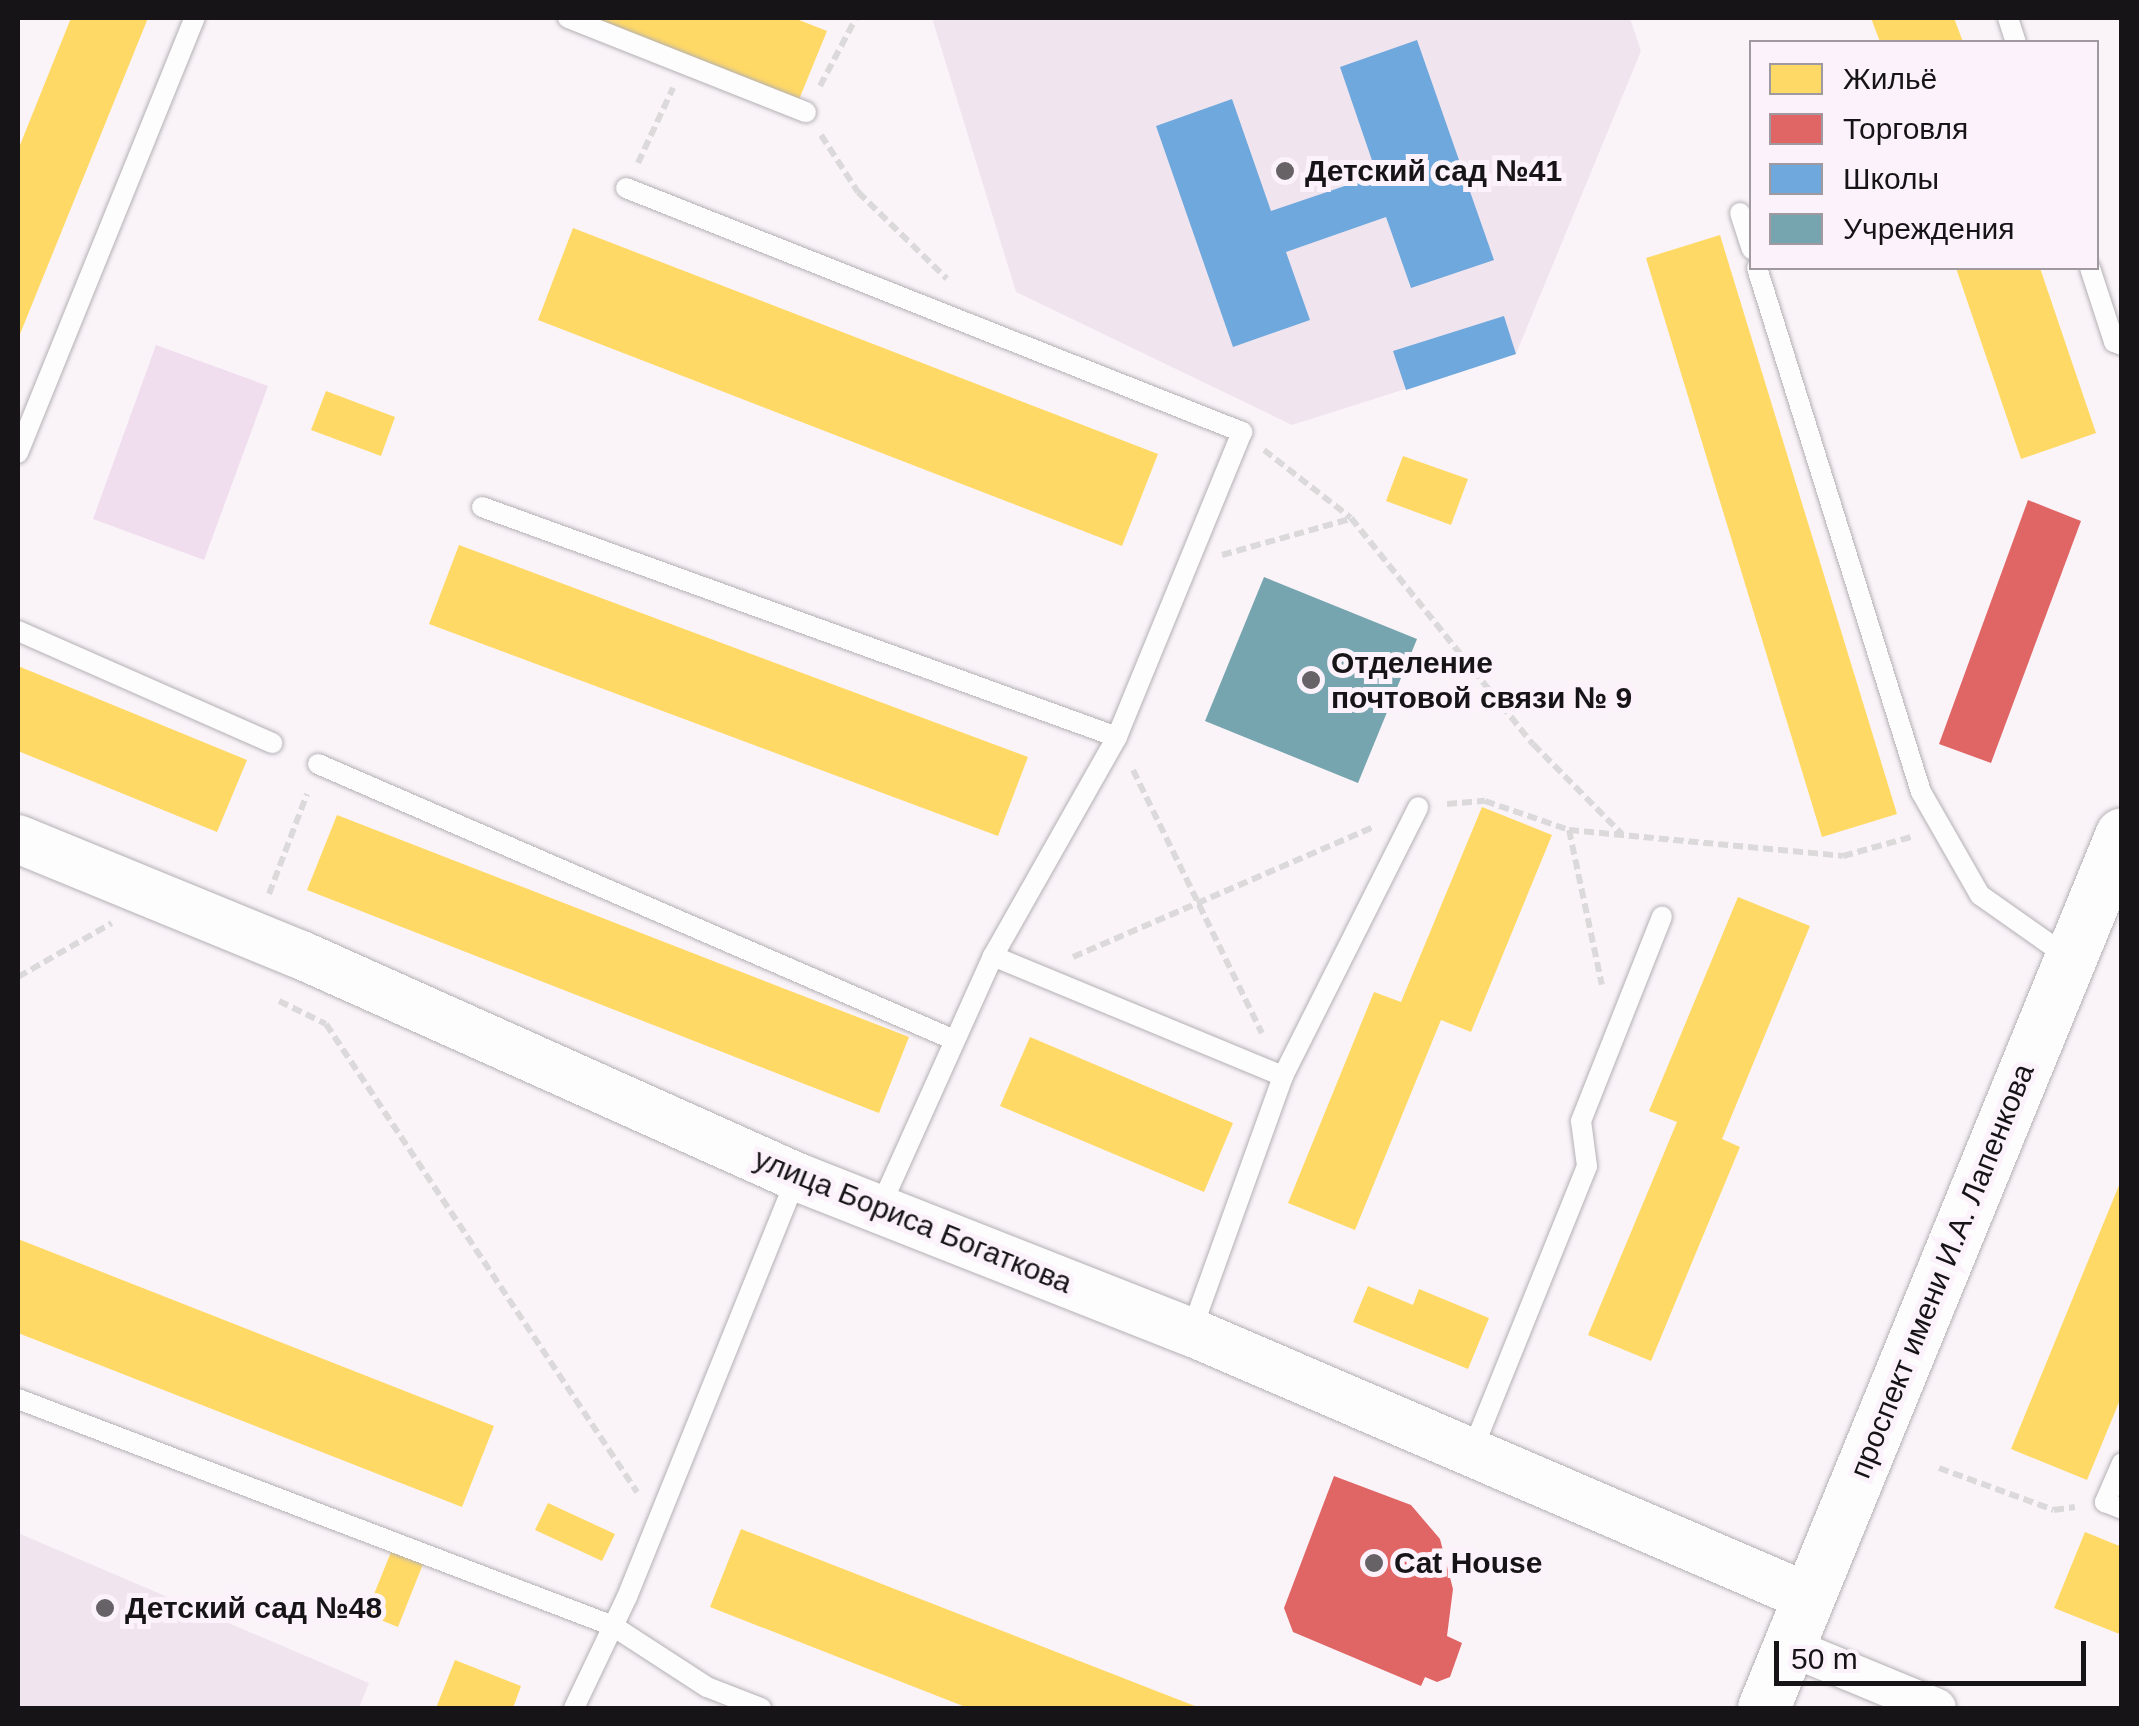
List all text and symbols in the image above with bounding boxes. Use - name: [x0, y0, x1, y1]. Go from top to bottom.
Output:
- legend: [1749, 40, 2099, 270]
- text: Жильё: [1843, 62, 1937, 95]
- text: Торговля: [1843, 112, 1968, 145]
- place label: Детский сад №41: [1305, 153, 1562, 189]
- marker: Детский сад №41: [1274, 160, 1296, 182]
- text: Школы: [1843, 162, 1939, 195]
- text: Учреждения: [1843, 212, 2015, 245]
- place label: Отделение почтовой связи № 9: [1331, 645, 1632, 716]
- marker: Отделение почтовой связи № 9: [1300, 669, 1322, 691]
- street label: проспект имени И.А. Лапенкова: [1842, 1059, 2042, 1483]
- street label: улица Бориса Богаткова: [749, 1141, 1077, 1301]
- place label: Cat House: [1394, 1545, 1542, 1581]
- marker: Cat House: [1363, 1552, 1385, 1574]
- place label: Детский сад №48: [125, 1590, 382, 1626]
- marker: Детский сад №48: [94, 1597, 116, 1619]
- scale bar: [1779, 1621, 2092, 1683]
- text: 50 m: [1791, 1642, 1858, 1675]

